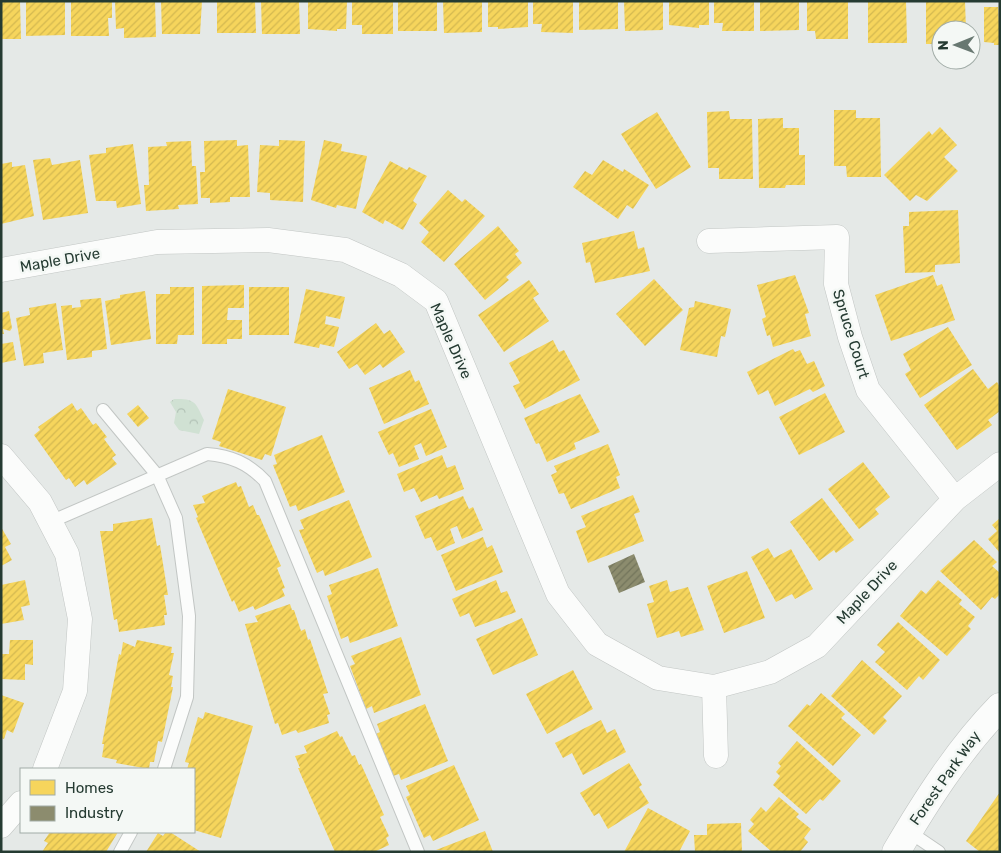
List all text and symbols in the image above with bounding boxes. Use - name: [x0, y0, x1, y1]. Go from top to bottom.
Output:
- north arrow: [931, 20, 981, 70]
- text: N: [935, 40, 952, 50]
- street label: Maple Drive: [19, 244, 101, 276]
- street label: Spruce Court: [829, 287, 873, 381]
- street label: Maple Drive: [426, 300, 476, 382]
- street label: Maple Drive: [833, 556, 901, 628]
- street label: Forest Park Way: [906, 727, 984, 829]
- legend: [20, 768, 195, 833]
- text: Homes: [65, 779, 114, 797]
- text: Industry: [65, 804, 124, 822]

